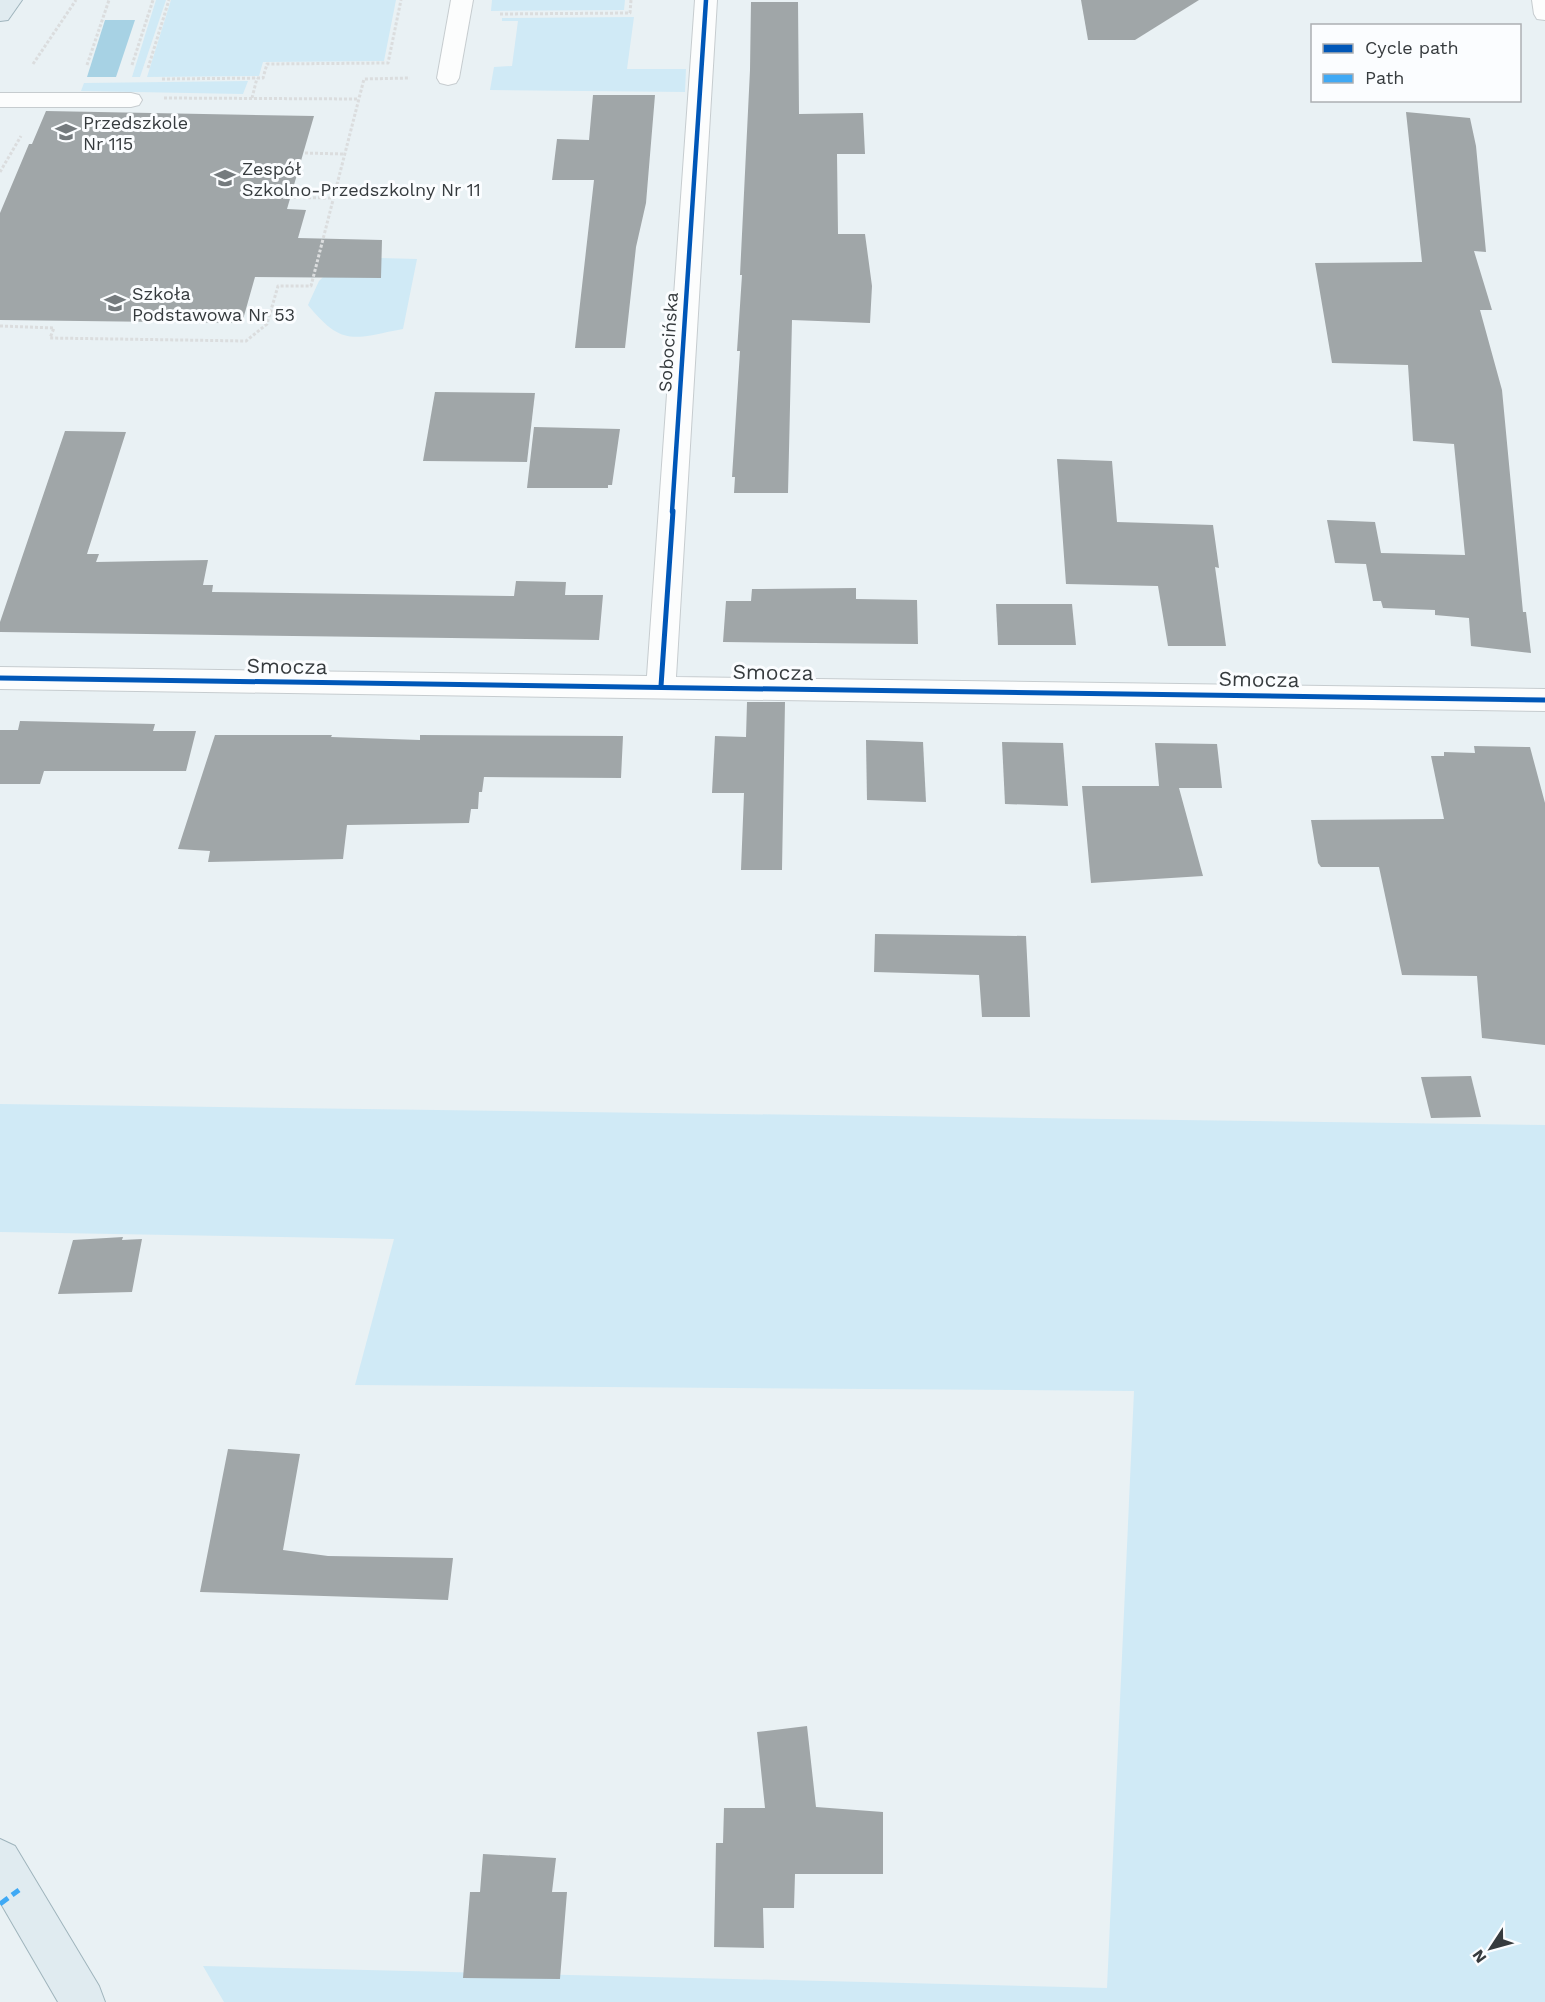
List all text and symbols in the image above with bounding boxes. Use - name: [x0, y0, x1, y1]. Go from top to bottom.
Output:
- legend: [1311, 24, 1521, 102]
- text: Cycle path: [1365, 37, 1459, 58]
- text: Path: [1365, 67, 1405, 88]
- place label: Przedszkole Nr 115: [83, 112, 188, 154]
- school or university icon: Przedszkole Nr 115: [54, 120, 78, 144]
- place label: Zespół Szkolno-Przedszkolny Nr 11: [242, 158, 481, 200]
- school or university icon: Zespół Szkolno-Przedszkolny Nr 11: [213, 166, 237, 190]
- place label: Szkoła Podstawowa Nr 53: [132, 283, 295, 325]
- school or university icon: Szkoła Podstawowa Nr 53: [103, 291, 127, 315]
- street label: Sobocińska: [654, 291, 682, 393]
- street label: Smocza: [246, 653, 328, 679]
- street label: Smocza: [732, 659, 814, 685]
- street label: Smocza: [1218, 666, 1300, 692]
- north arrow: [1461, 1918, 1521, 1978]
- text: N: [1468, 1946, 1490, 1967]

